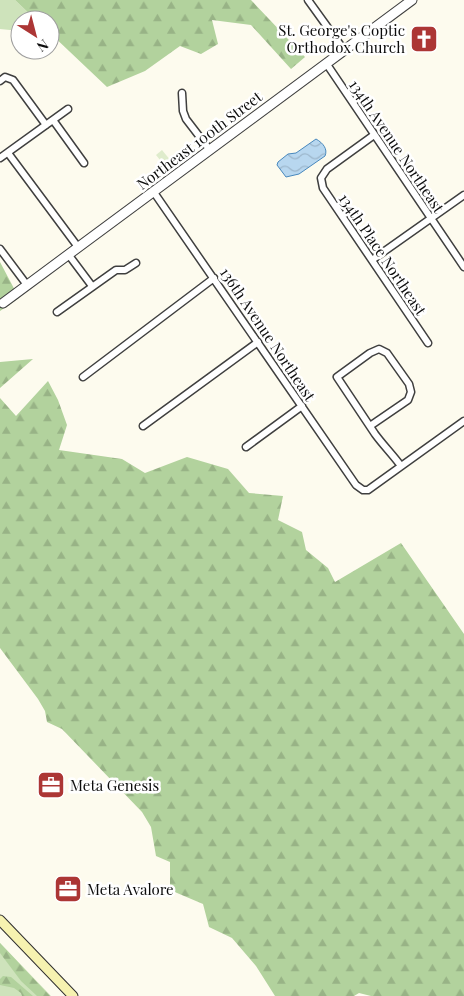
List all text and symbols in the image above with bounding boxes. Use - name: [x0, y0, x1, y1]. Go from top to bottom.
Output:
- north arrow: [10, 10, 60, 60]
- place label: St. George's Coptic Orthodox Church: [278, 20, 405, 57]
- church icon: St. George's Coptic Orthodox Church: [409, 24, 439, 54]
- text: N: [33, 35, 53, 57]
- street label: 134th Avenue Northeast: [345, 76, 449, 217]
- street label: Northeast 100th Street: [132, 86, 266, 194]
- street label: 134th Place Northeast: [335, 189, 432, 319]
- street label: 136th Avenue Northeast: [216, 263, 321, 405]
- office icon: Meta Genesis: [36, 770, 66, 800]
- place label: Meta Genesis: [70, 775, 159, 795]
- office icon: Meta Avalore: [53, 874, 83, 904]
- place label: Meta Avalore: [87, 879, 174, 899]

